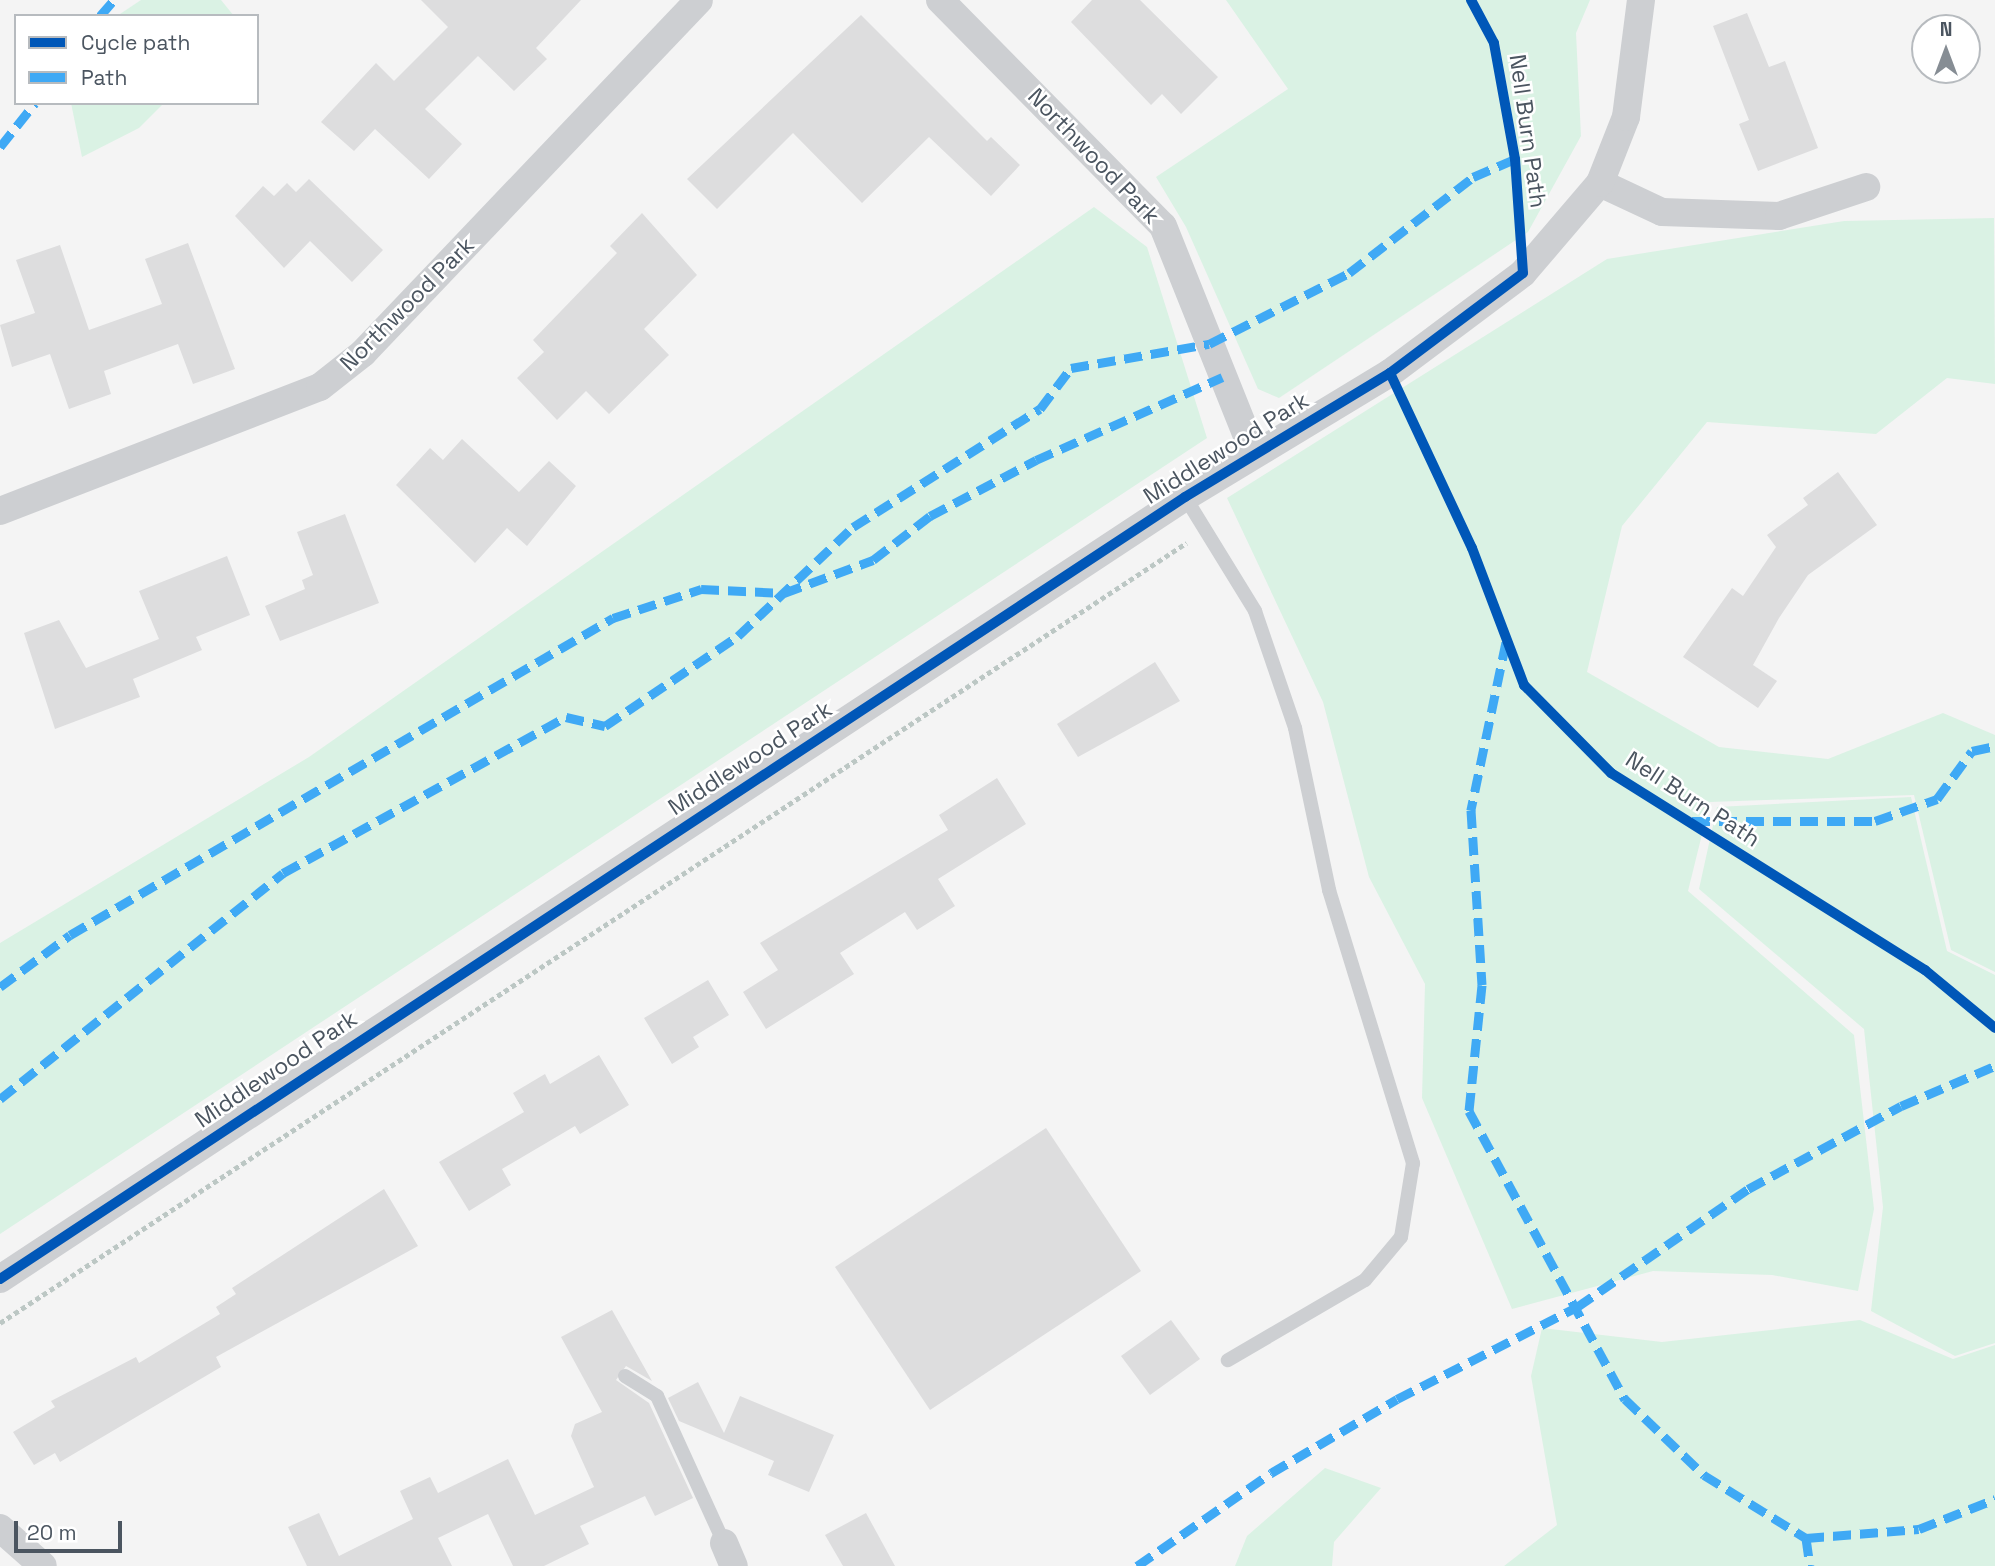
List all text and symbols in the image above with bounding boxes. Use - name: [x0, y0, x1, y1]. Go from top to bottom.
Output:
- legend: [14, 14, 259, 105]
- north arrow: [1911, 14, 1981, 84]
- text: N: [1940, 17, 1952, 42]
- text: Cycle path: [81, 29, 190, 56]
- street label: Nell Burn Path: [1504, 52, 1552, 210]
- text: Path: [81, 64, 127, 91]
- street label: Northwood Park: [1022, 82, 1166, 230]
- street label: Northwood Park: [334, 231, 480, 377]
- street label: Middlewood Park: [1138, 386, 1314, 510]
- street label: Middlewood Park: [663, 695, 837, 821]
- street label: Nell Burn Path: [1621, 745, 1765, 853]
- street label: Middlewood Park: [190, 1005, 362, 1133]
- scale bar: [18, 1506, 126, 1550]
- text: 20 m: [27, 1519, 77, 1546]

